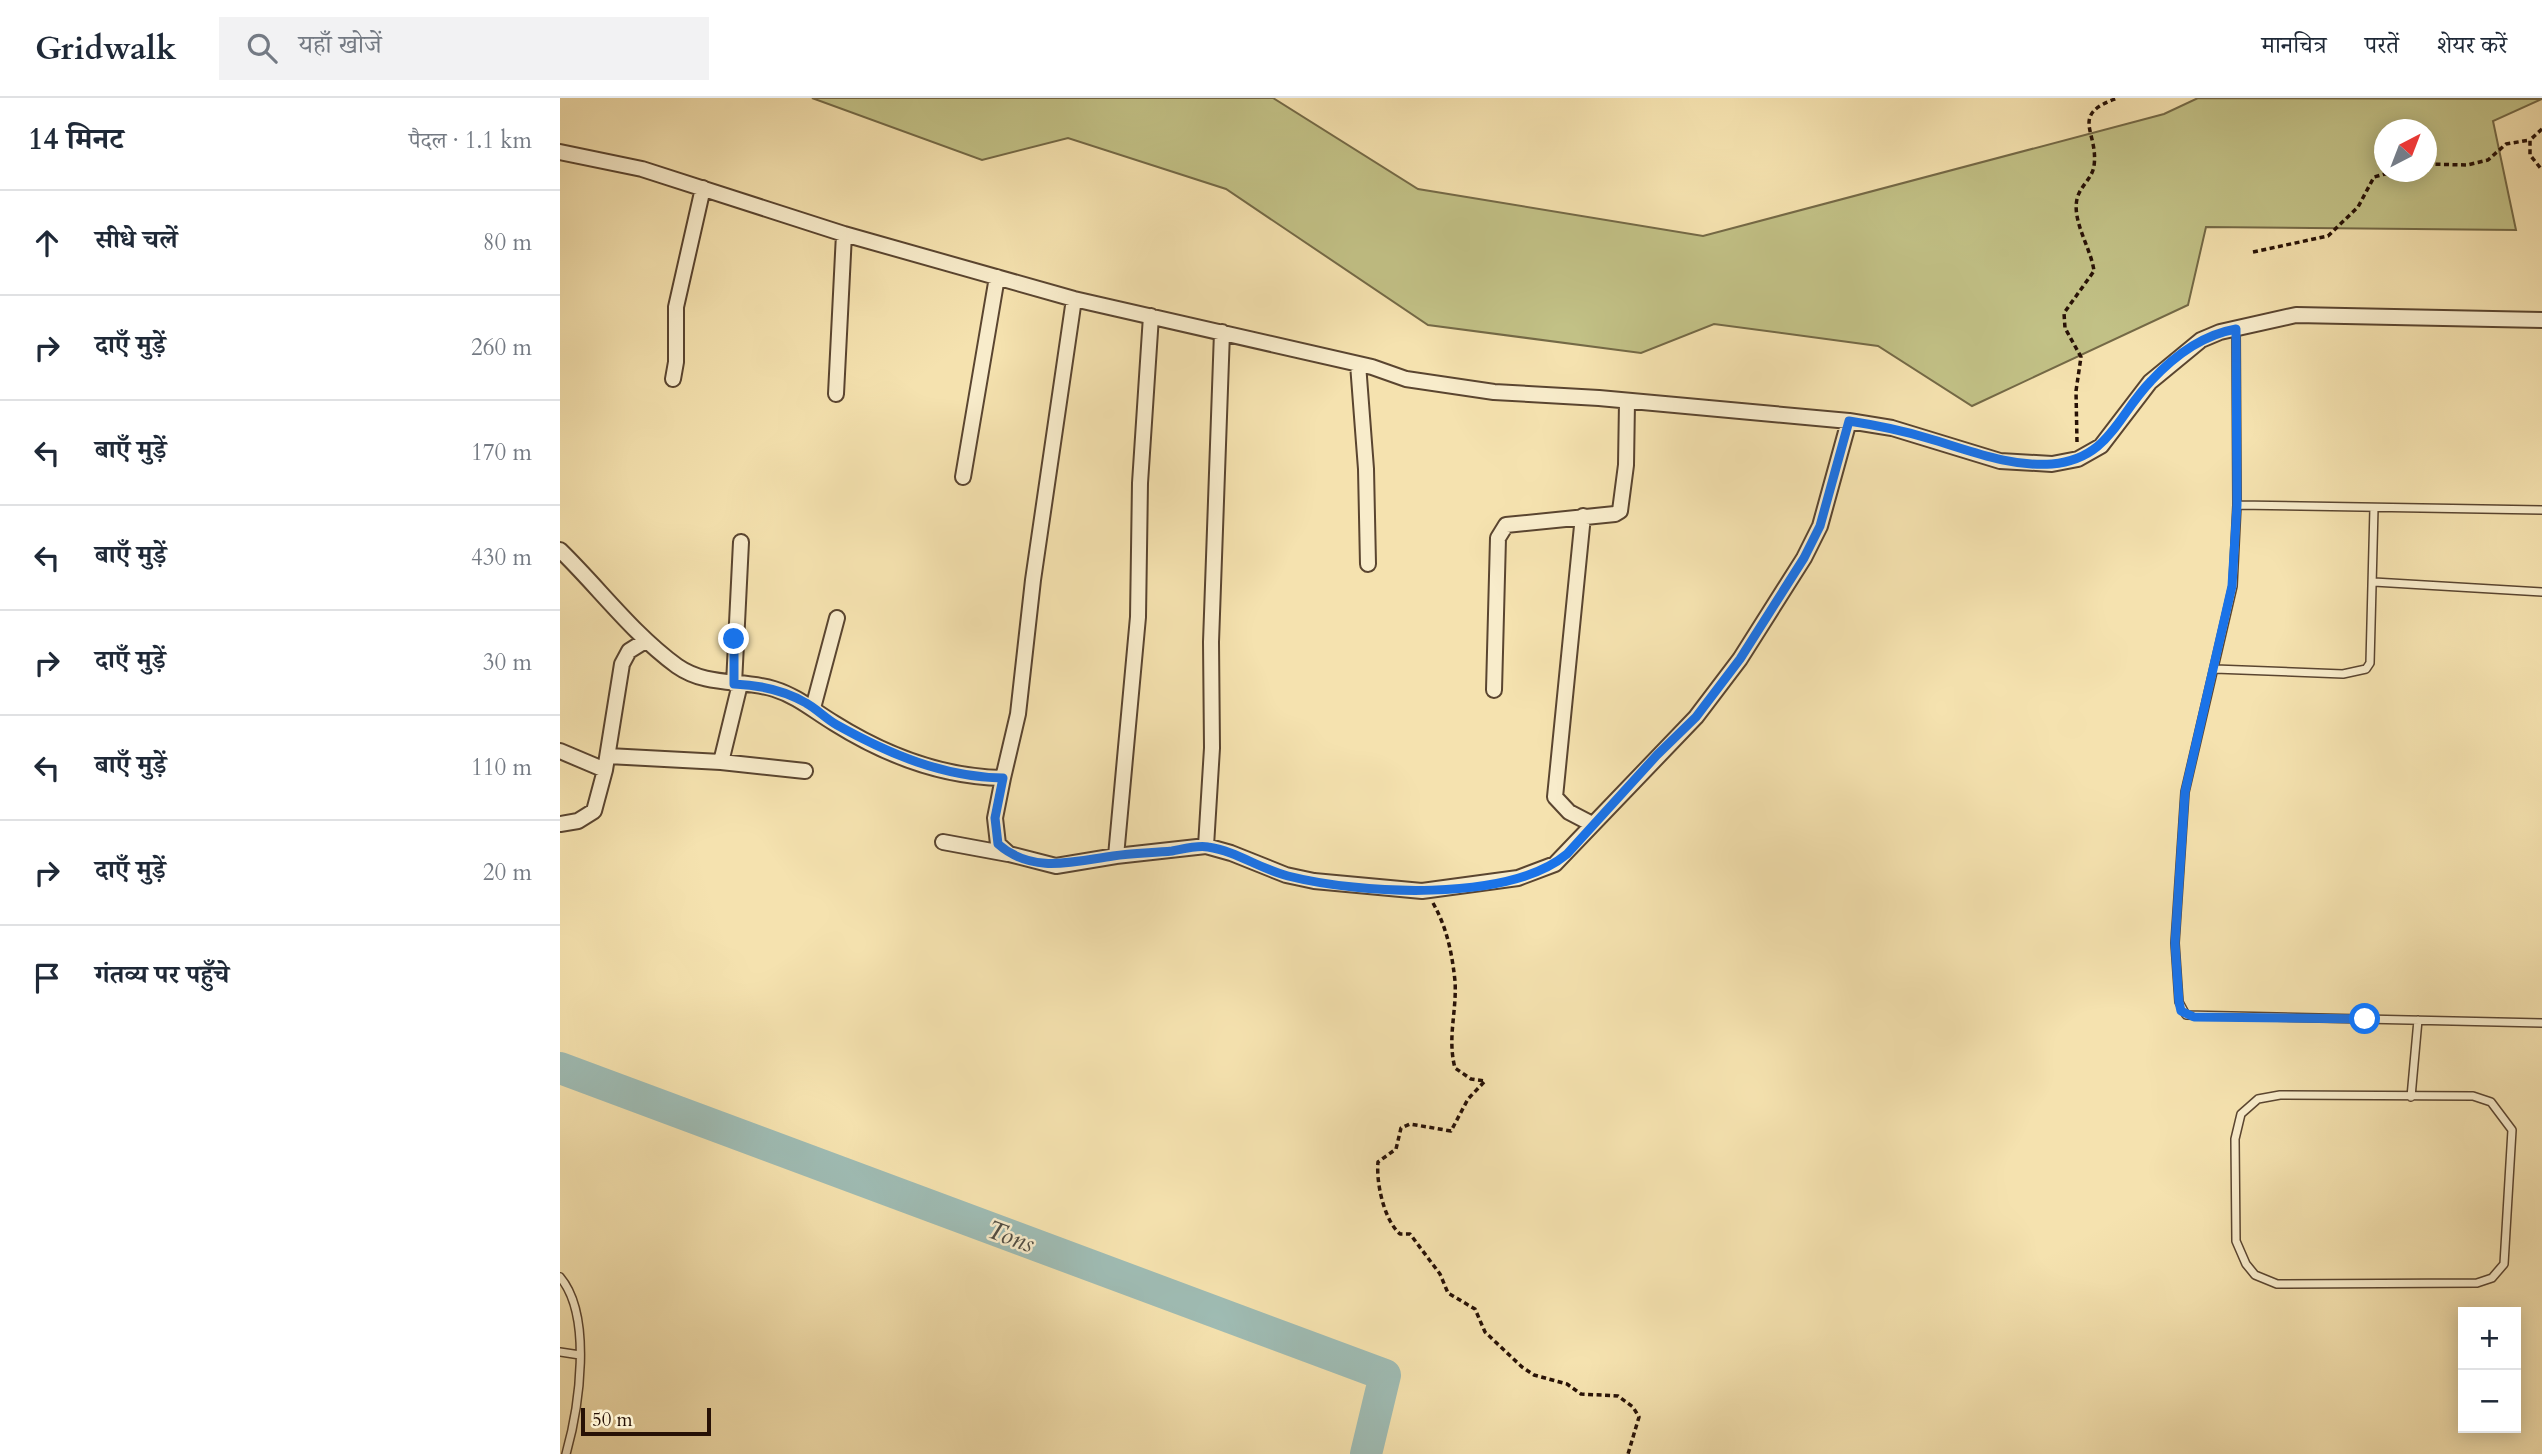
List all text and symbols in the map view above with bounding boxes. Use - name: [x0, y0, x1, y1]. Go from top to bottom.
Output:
- search box: [219, 17, 709, 80]
- text: Gridwalk: [35, 26, 177, 71]
- text: यहाँ खोजें: [299, 27, 382, 62]
- icon: search: [243, 29, 281, 67]
- text: मानचित्र: [2262, 29, 2327, 62]
- text: परतें: [2365, 29, 2399, 62]
- text: शेयर करें: [2437, 29, 2507, 62]
- text: 14 मिनट: [28, 119, 124, 160]
- north arrow: [2374, 119, 2437, 182]
- text: पैदल · 1.1 km: [409, 125, 532, 156]
- text: सीधे चलें: [95, 222, 177, 257]
- icon: ahead: [28, 224, 66, 262]
- text: 80 m: [483, 227, 532, 258]
- text: दाएँ मुड़ें: [95, 327, 166, 362]
- icon: right: [28, 329, 66, 367]
- text: 260 m: [471, 332, 532, 363]
- text: बाएँ मुड़ें: [95, 432, 166, 467]
- icon: left: [28, 434, 66, 472]
- text: 170 m: [471, 437, 532, 468]
- text: बाएँ मुड़ें: [95, 537, 166, 572]
- icon: left: [28, 539, 66, 577]
- text: 430 m: [471, 542, 532, 573]
- route end: [718, 623, 749, 654]
- text: दाएँ मुड़ें: [95, 642, 166, 677]
- icon: right: [28, 644, 66, 682]
- text: 30 m: [483, 647, 532, 678]
- text: बाएँ मुड़ें: [95, 747, 166, 782]
- icon: left: [28, 749, 66, 787]
- text: 110 m: [471, 752, 532, 783]
- text: दाएँ मुड़ें: [95, 852, 166, 887]
- icon: right: [28, 854, 66, 892]
- text: 20 m: [483, 857, 532, 888]
- text: गंतव्य पर पहुँचे: [95, 957, 229, 992]
- icon: arrive: [28, 959, 66, 997]
- route start: [2349, 1003, 2380, 1034]
- water label: Tons: [982, 1212, 1040, 1261]
- map controls: [2458, 1307, 2521, 1433]
- button: +: [2458, 1307, 2521, 1370]
- button: −: [2458, 1370, 2521, 1433]
- scale bar: [581, 1405, 710, 1437]
- text: 50 m: [592, 1407, 633, 1433]

